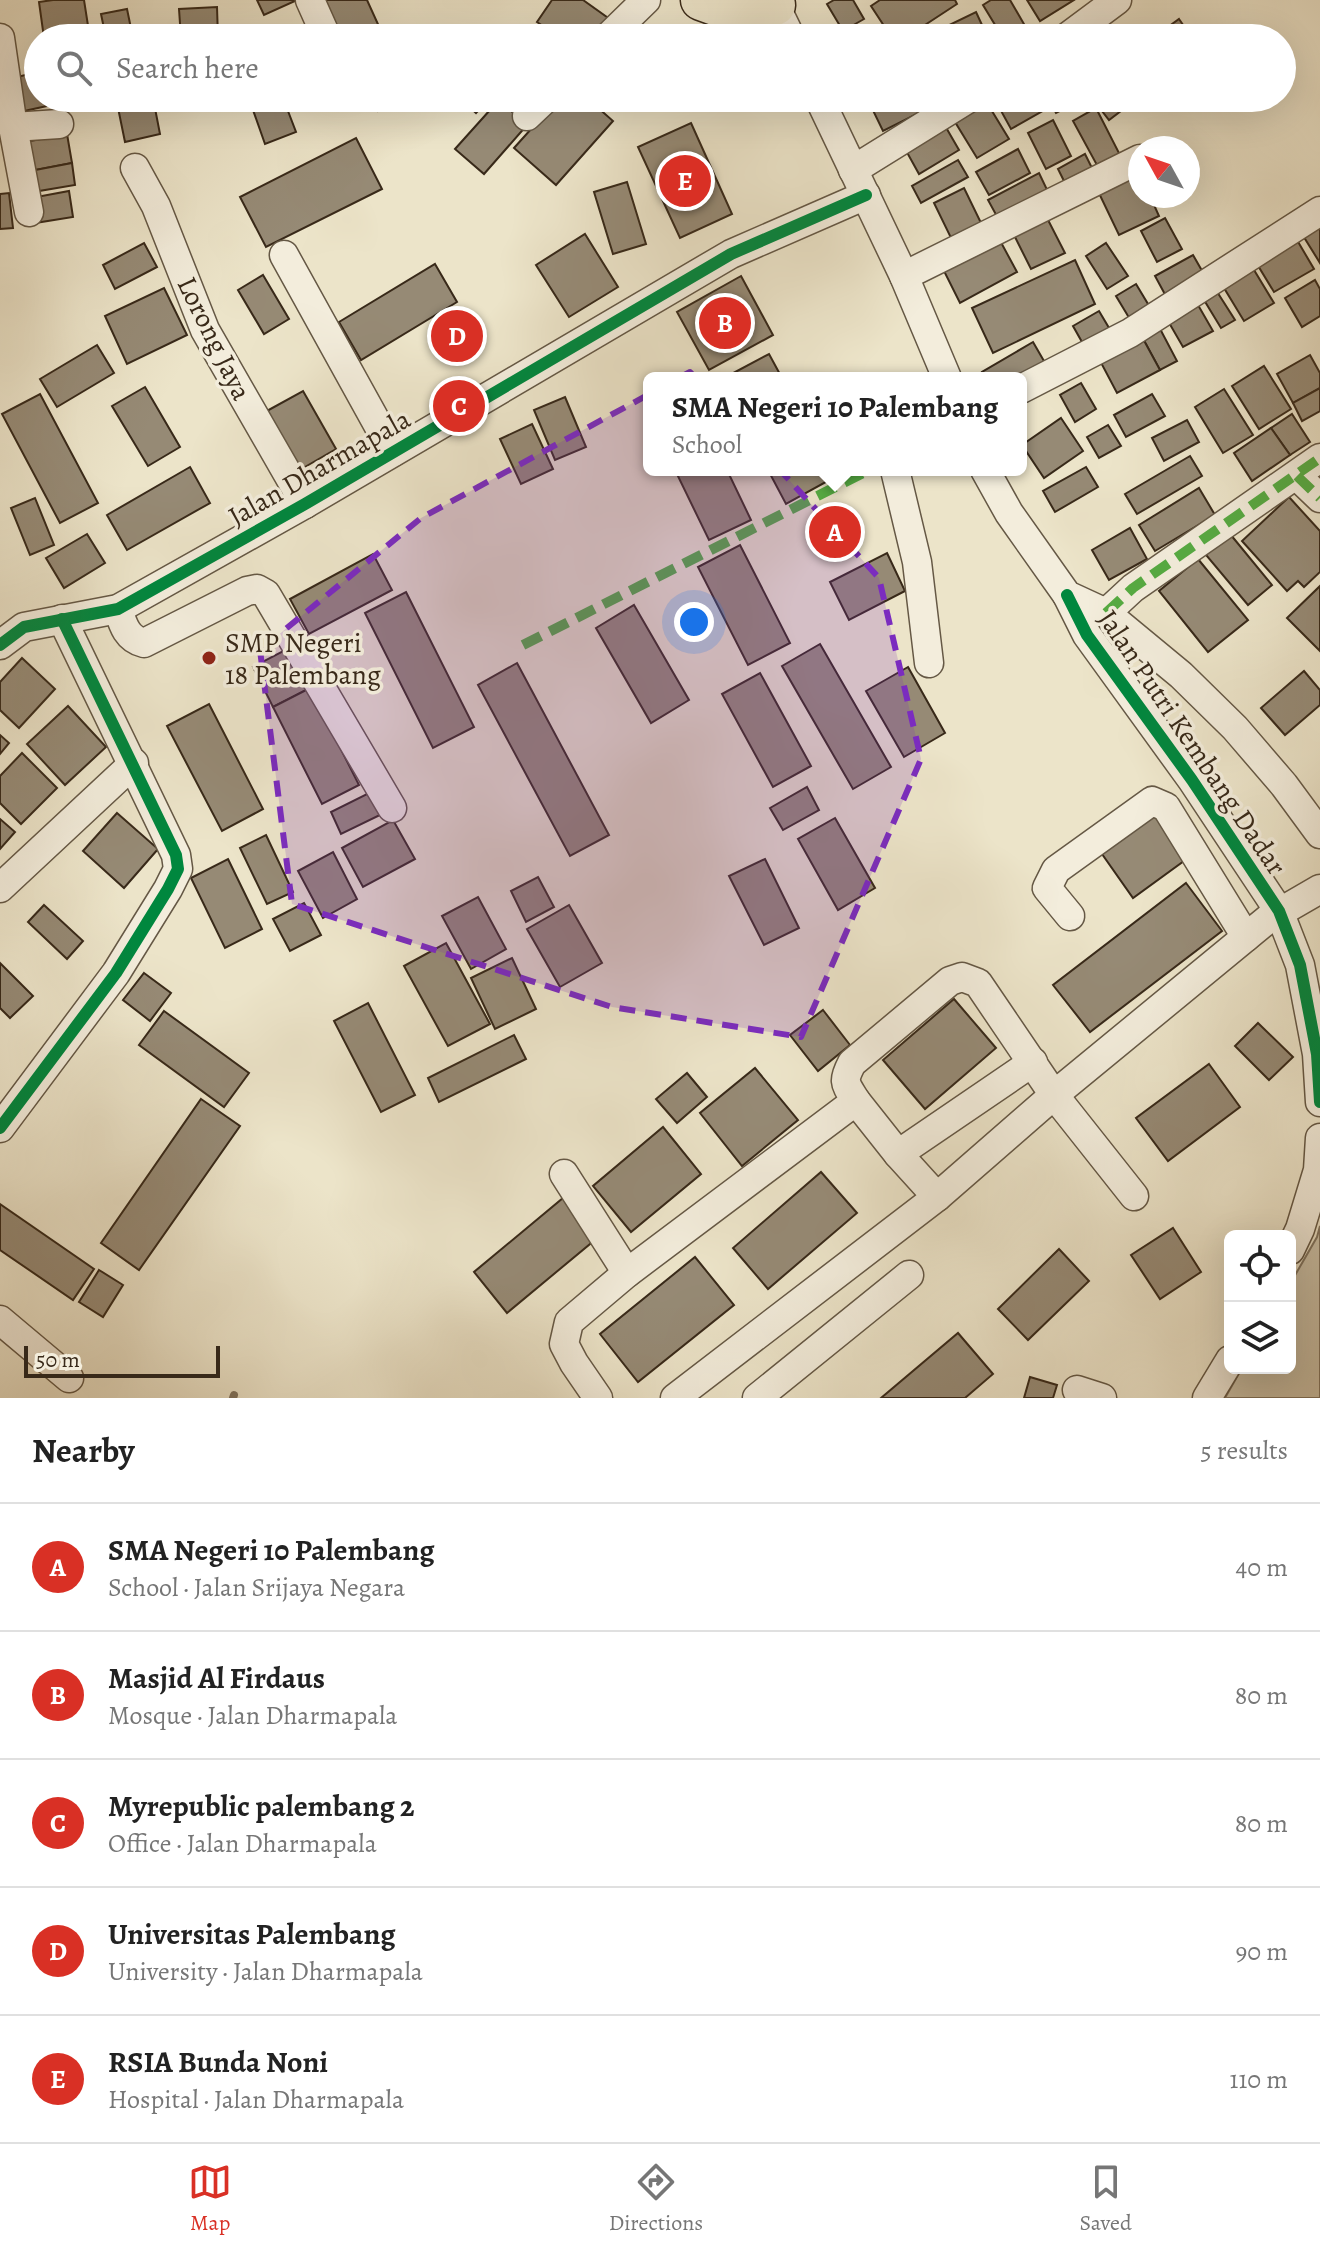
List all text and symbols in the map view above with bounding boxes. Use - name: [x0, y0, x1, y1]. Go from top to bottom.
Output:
- search box: [24, 24, 1296, 112]
- icon: search: [52, 46, 96, 90]
- text: Search here: [116, 48, 259, 88]
- north arrow: [1128, 136, 1200, 208]
- pin: E: [659, 151, 711, 211]
- street label: Lorong Jaya: [168, 270, 260, 407]
- pin: B: [699, 293, 751, 353]
- pin: D: [431, 306, 483, 366]
- popup: [643, 372, 1027, 476]
- pin: C: [433, 376, 485, 436]
- text: SMA Negeri 10 Palembang: [672, 387, 998, 427]
- street label: Jalan Dharmapala: [221, 400, 418, 535]
- text: School: [672, 427, 742, 462]
- pin: A: [809, 502, 861, 562]
- your location: [674, 602, 714, 642]
- street label: Jalan Putri Kembang Dadar: [1089, 602, 1295, 883]
- place label: SMP Negeri 18 Palembang: [225, 624, 381, 694]
- marker: SMP Negeri 18 Palembang: [200, 649, 218, 667]
- map controls: [1224, 1230, 1296, 1374]
- button: locate: [1224, 1230, 1296, 1302]
- button: layers: [1224, 1302, 1296, 1374]
- scale bar: [24, 1342, 220, 1378]
- text: 50 m: [36, 1345, 80, 1375]
- text: Nearby: [32, 1427, 135, 1474]
- text: 5 results: [1200, 1433, 1288, 1468]
- text: SMA Negeri 10 Palembang: [108, 1530, 435, 1570]
- text: A: [50, 1550, 66, 1585]
- text: 40 m: [1236, 1550, 1288, 1585]
- text: School · Jalan Srijaya Negara: [108, 1570, 405, 1605]
- text: Masjid Al Firdaus: [108, 1658, 325, 1698]
- text: B: [50, 1678, 66, 1713]
- text: 80 m: [1235, 1678, 1288, 1713]
- text: Mosque · Jalan Dharmapala: [108, 1698, 397, 1733]
- text: Myrepublic palembang 2: [108, 1786, 414, 1826]
- text: C: [50, 1806, 66, 1841]
- text: 80 m: [1235, 1806, 1288, 1841]
- text: Office · Jalan Dharmapala: [108, 1826, 377, 1861]
- text: Universitas Palembang: [108, 1914, 396, 1954]
- text: D: [49, 1934, 67, 1969]
- text: 90 m: [1236, 1934, 1288, 1969]
- text: University · Jalan Dharmapala: [108, 1954, 423, 1989]
- text: RSIA Bunda Noni: [108, 2042, 328, 2082]
- text: E: [50, 2062, 66, 2097]
- text: 110 m: [1230, 2062, 1288, 2097]
- text: Hospital · Jalan Dharmapala: [108, 2082, 404, 2117]
- tab: Map: [188, 2160, 232, 2238]
- tab: Directions: [609, 2160, 703, 2238]
- tab: Saved: [1080, 2160, 1132, 2238]

